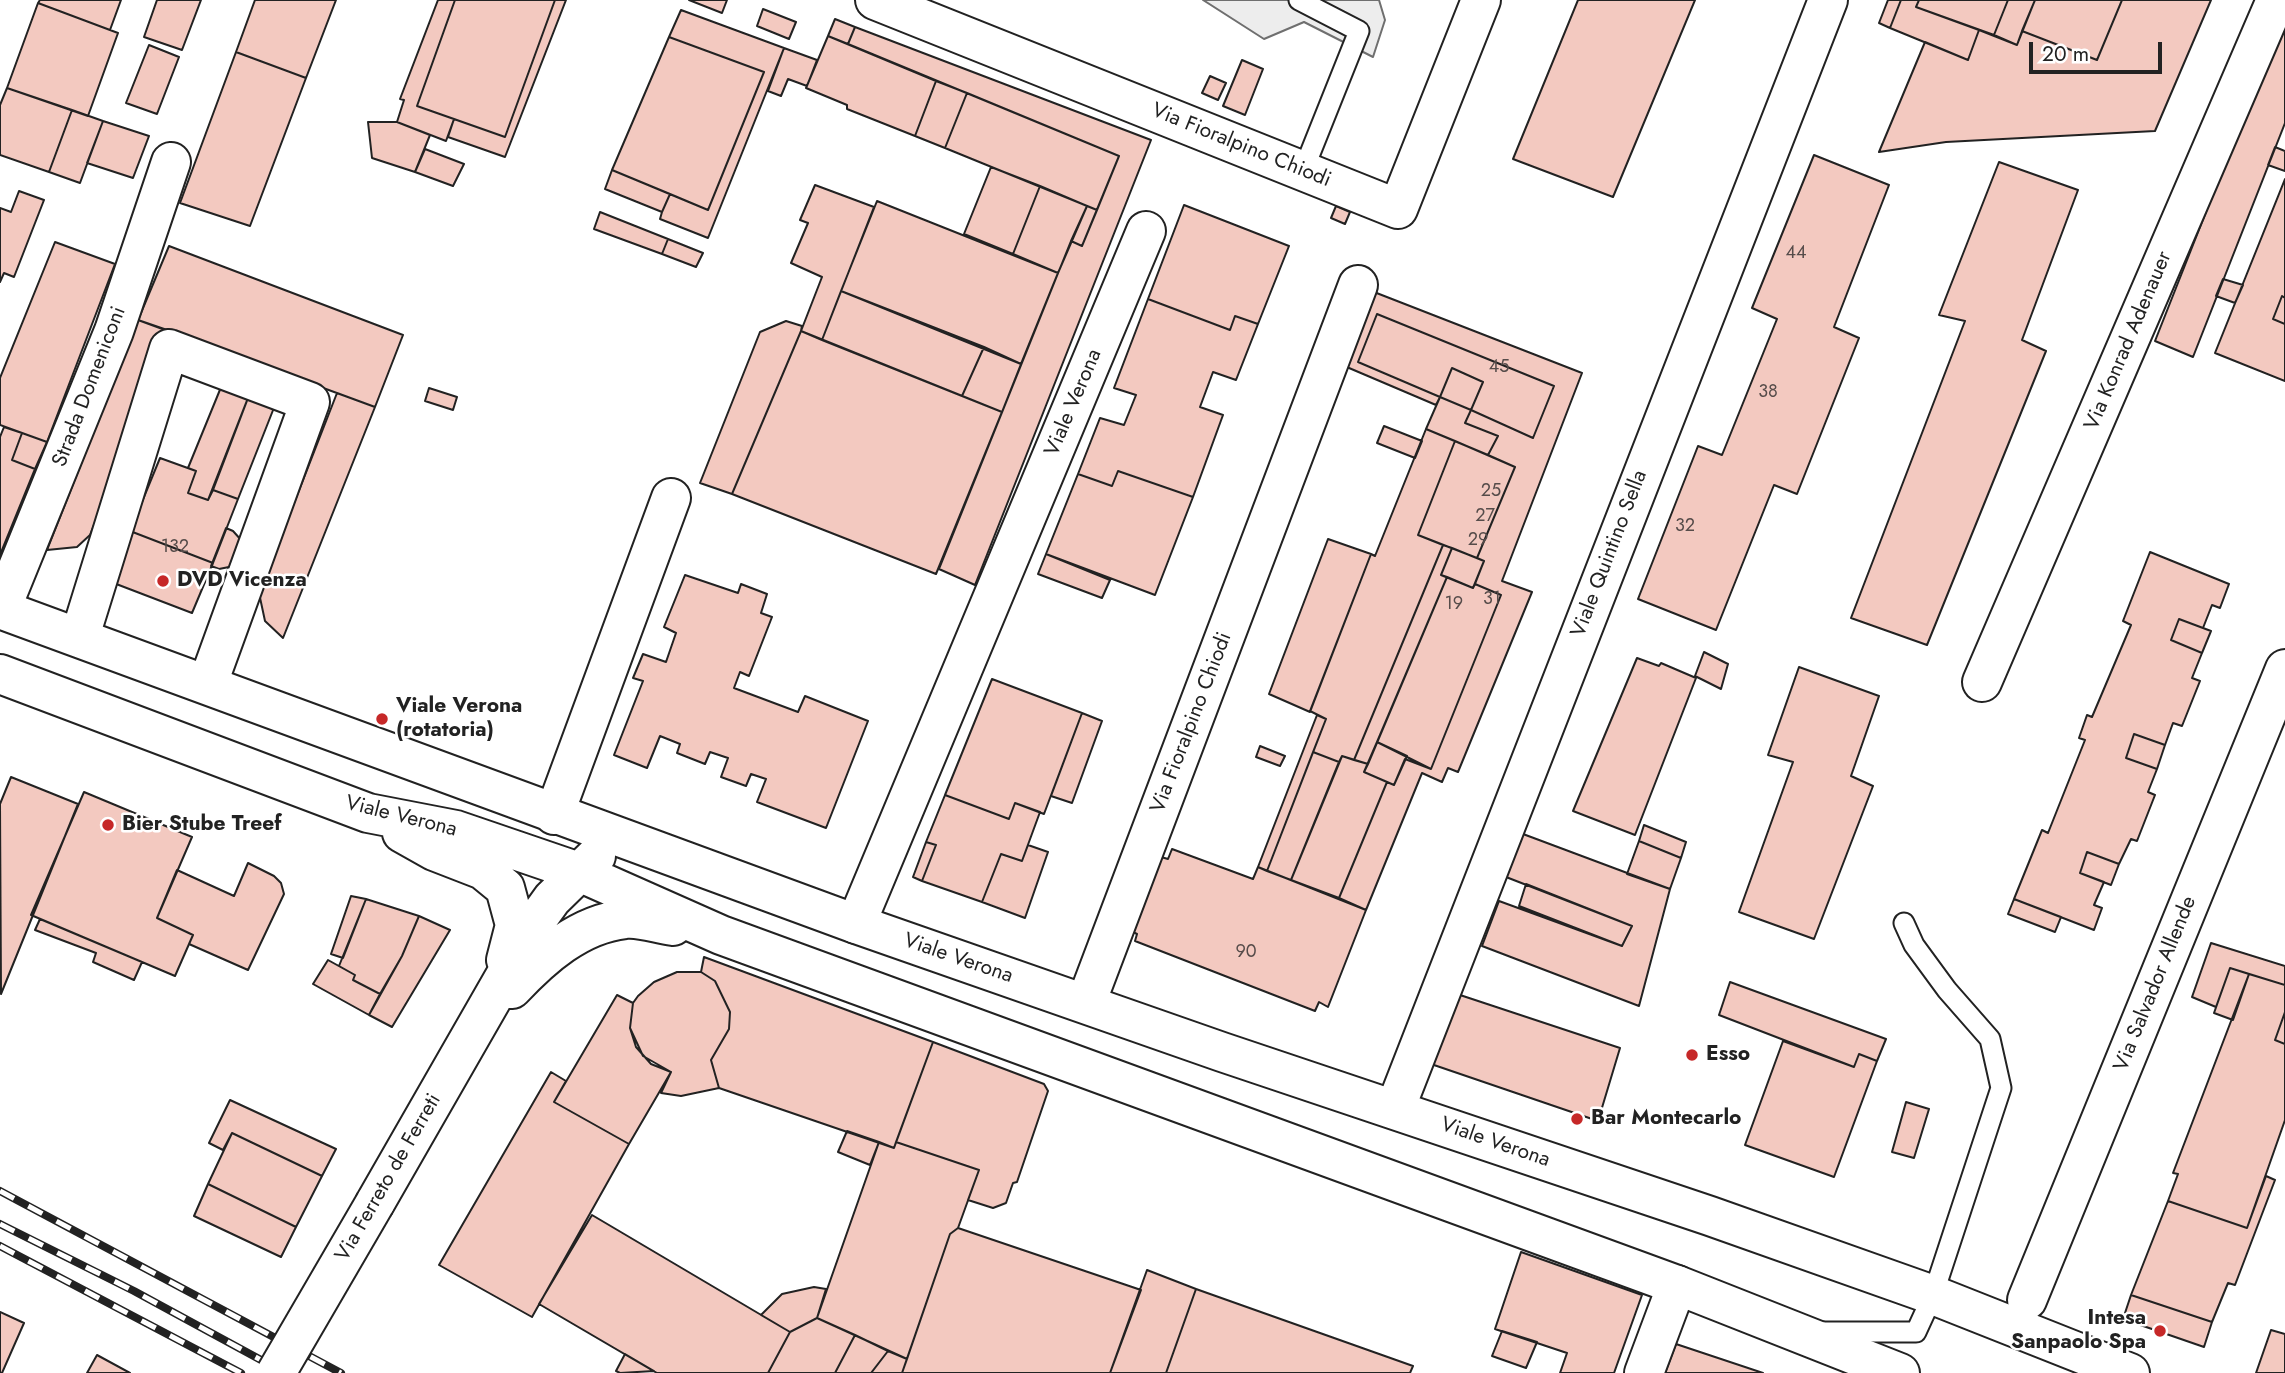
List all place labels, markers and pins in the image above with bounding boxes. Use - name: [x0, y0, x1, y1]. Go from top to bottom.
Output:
- place label: DVD Vicenza: [177, 568, 307, 594]
- marker: DVD Vicenza: [155, 573, 171, 589]
- place label: Viale Verona (rotatoria): [396, 694, 522, 744]
- marker: Viale Verona (rotatoria): [374, 711, 390, 727]
- place label: Bier Stube Treef: [122, 812, 282, 838]
- marker: Bier Stube Treef: [100, 817, 116, 833]
- place label: Esso: [1706, 1042, 1750, 1068]
- marker: Esso: [1684, 1047, 1700, 1063]
- place label: Bar Montecarlo: [1591, 1106, 1741, 1132]
- marker: Bar Montecarlo: [1569, 1111, 1585, 1127]
- place label: Intesa Sanpaolo Spa: [2011, 1306, 2146, 1356]
- marker: Intesa Sanpaolo Spa: [2152, 1323, 2168, 1339]

